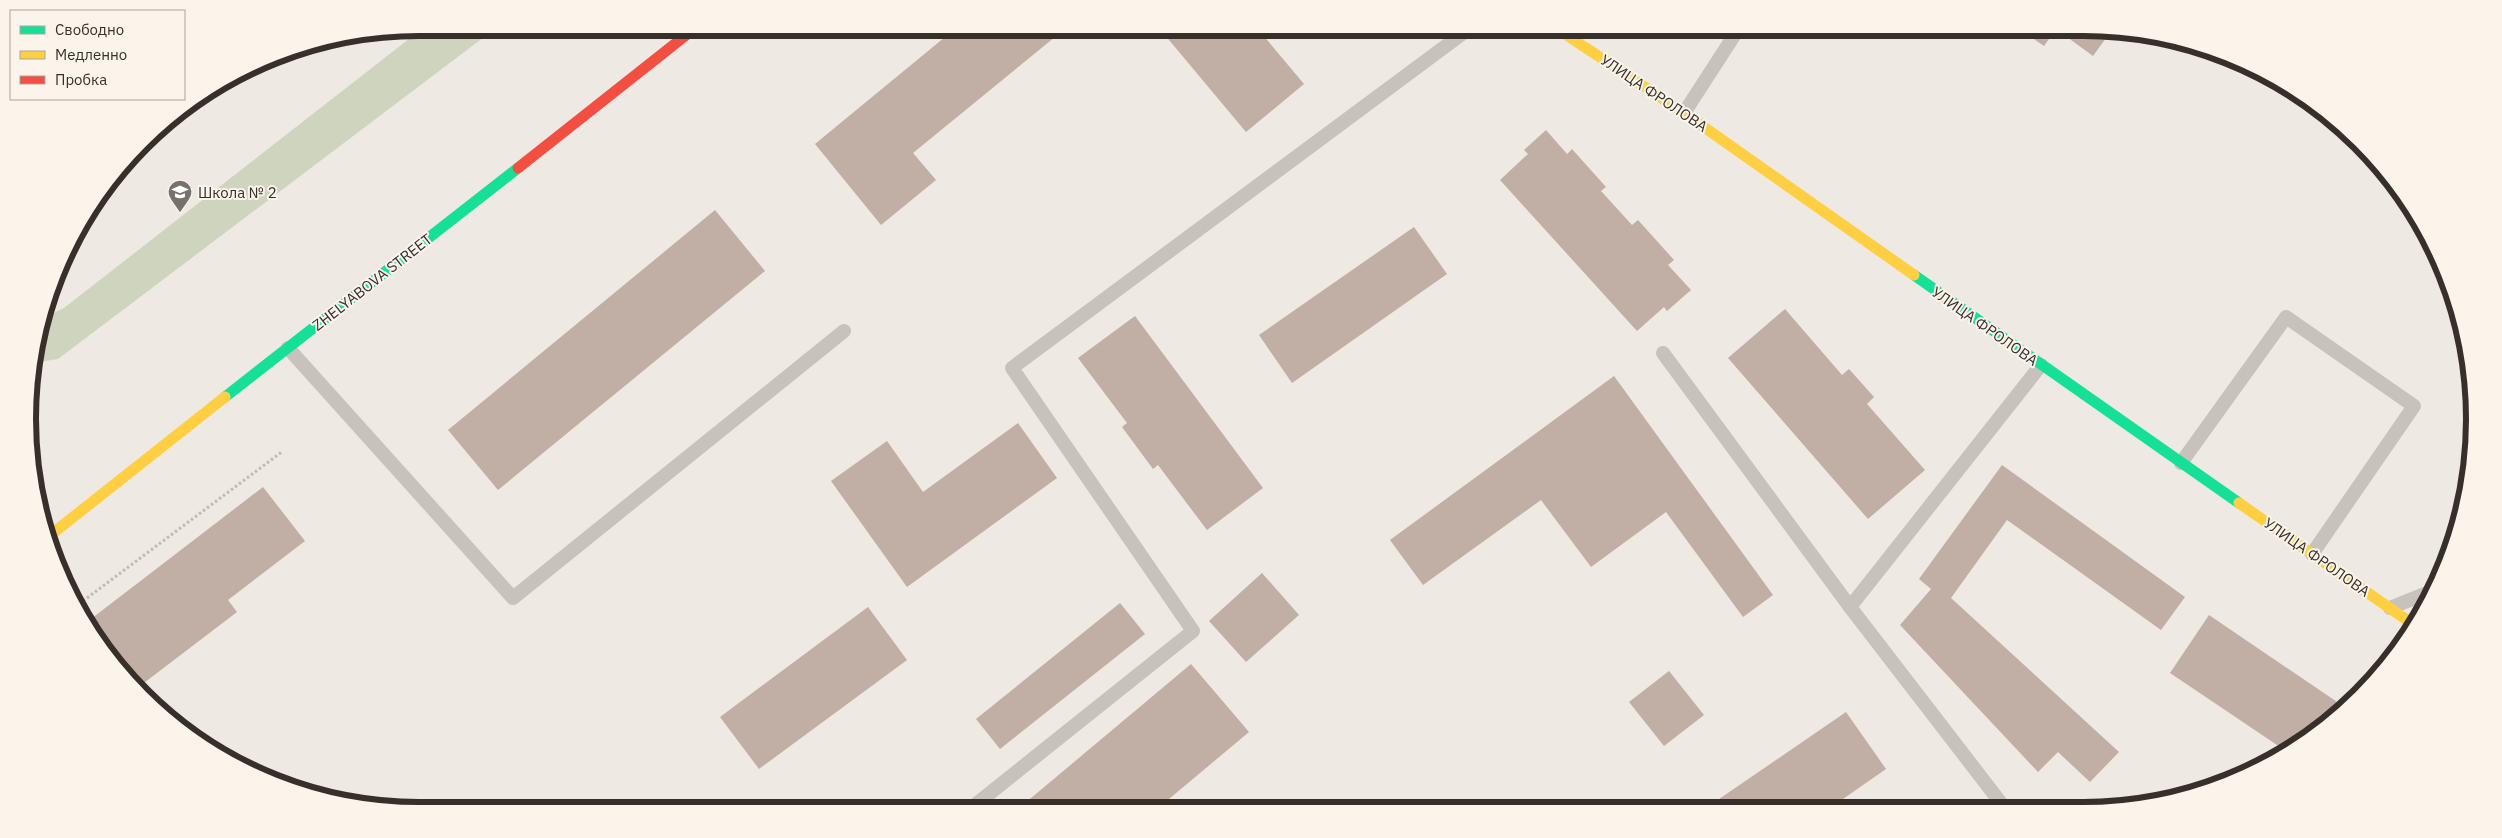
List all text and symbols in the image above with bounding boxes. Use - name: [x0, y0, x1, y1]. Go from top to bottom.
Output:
- legend: [10, 10, 185, 100]
- text: Свободно: [55, 20, 124, 39]
- text: Медленно: [55, 45, 127, 64]
- street label: УЛИЦА ФРОЛОВА: [1597, 50, 1712, 136]
- text: Пробка: [55, 70, 107, 89]
- school or university icon: Школа № 2: [167, 179, 193, 213]
- place label: Школа № 2: [198, 183, 277, 202]
- street label: ZHELYABOVA STREET: [308, 229, 436, 335]
- street label: УЛИЦА ФРОЛОВА: [1928, 282, 2042, 370]
- street label: УЛИЦА ФРОЛОВА: [2260, 513, 2374, 601]

